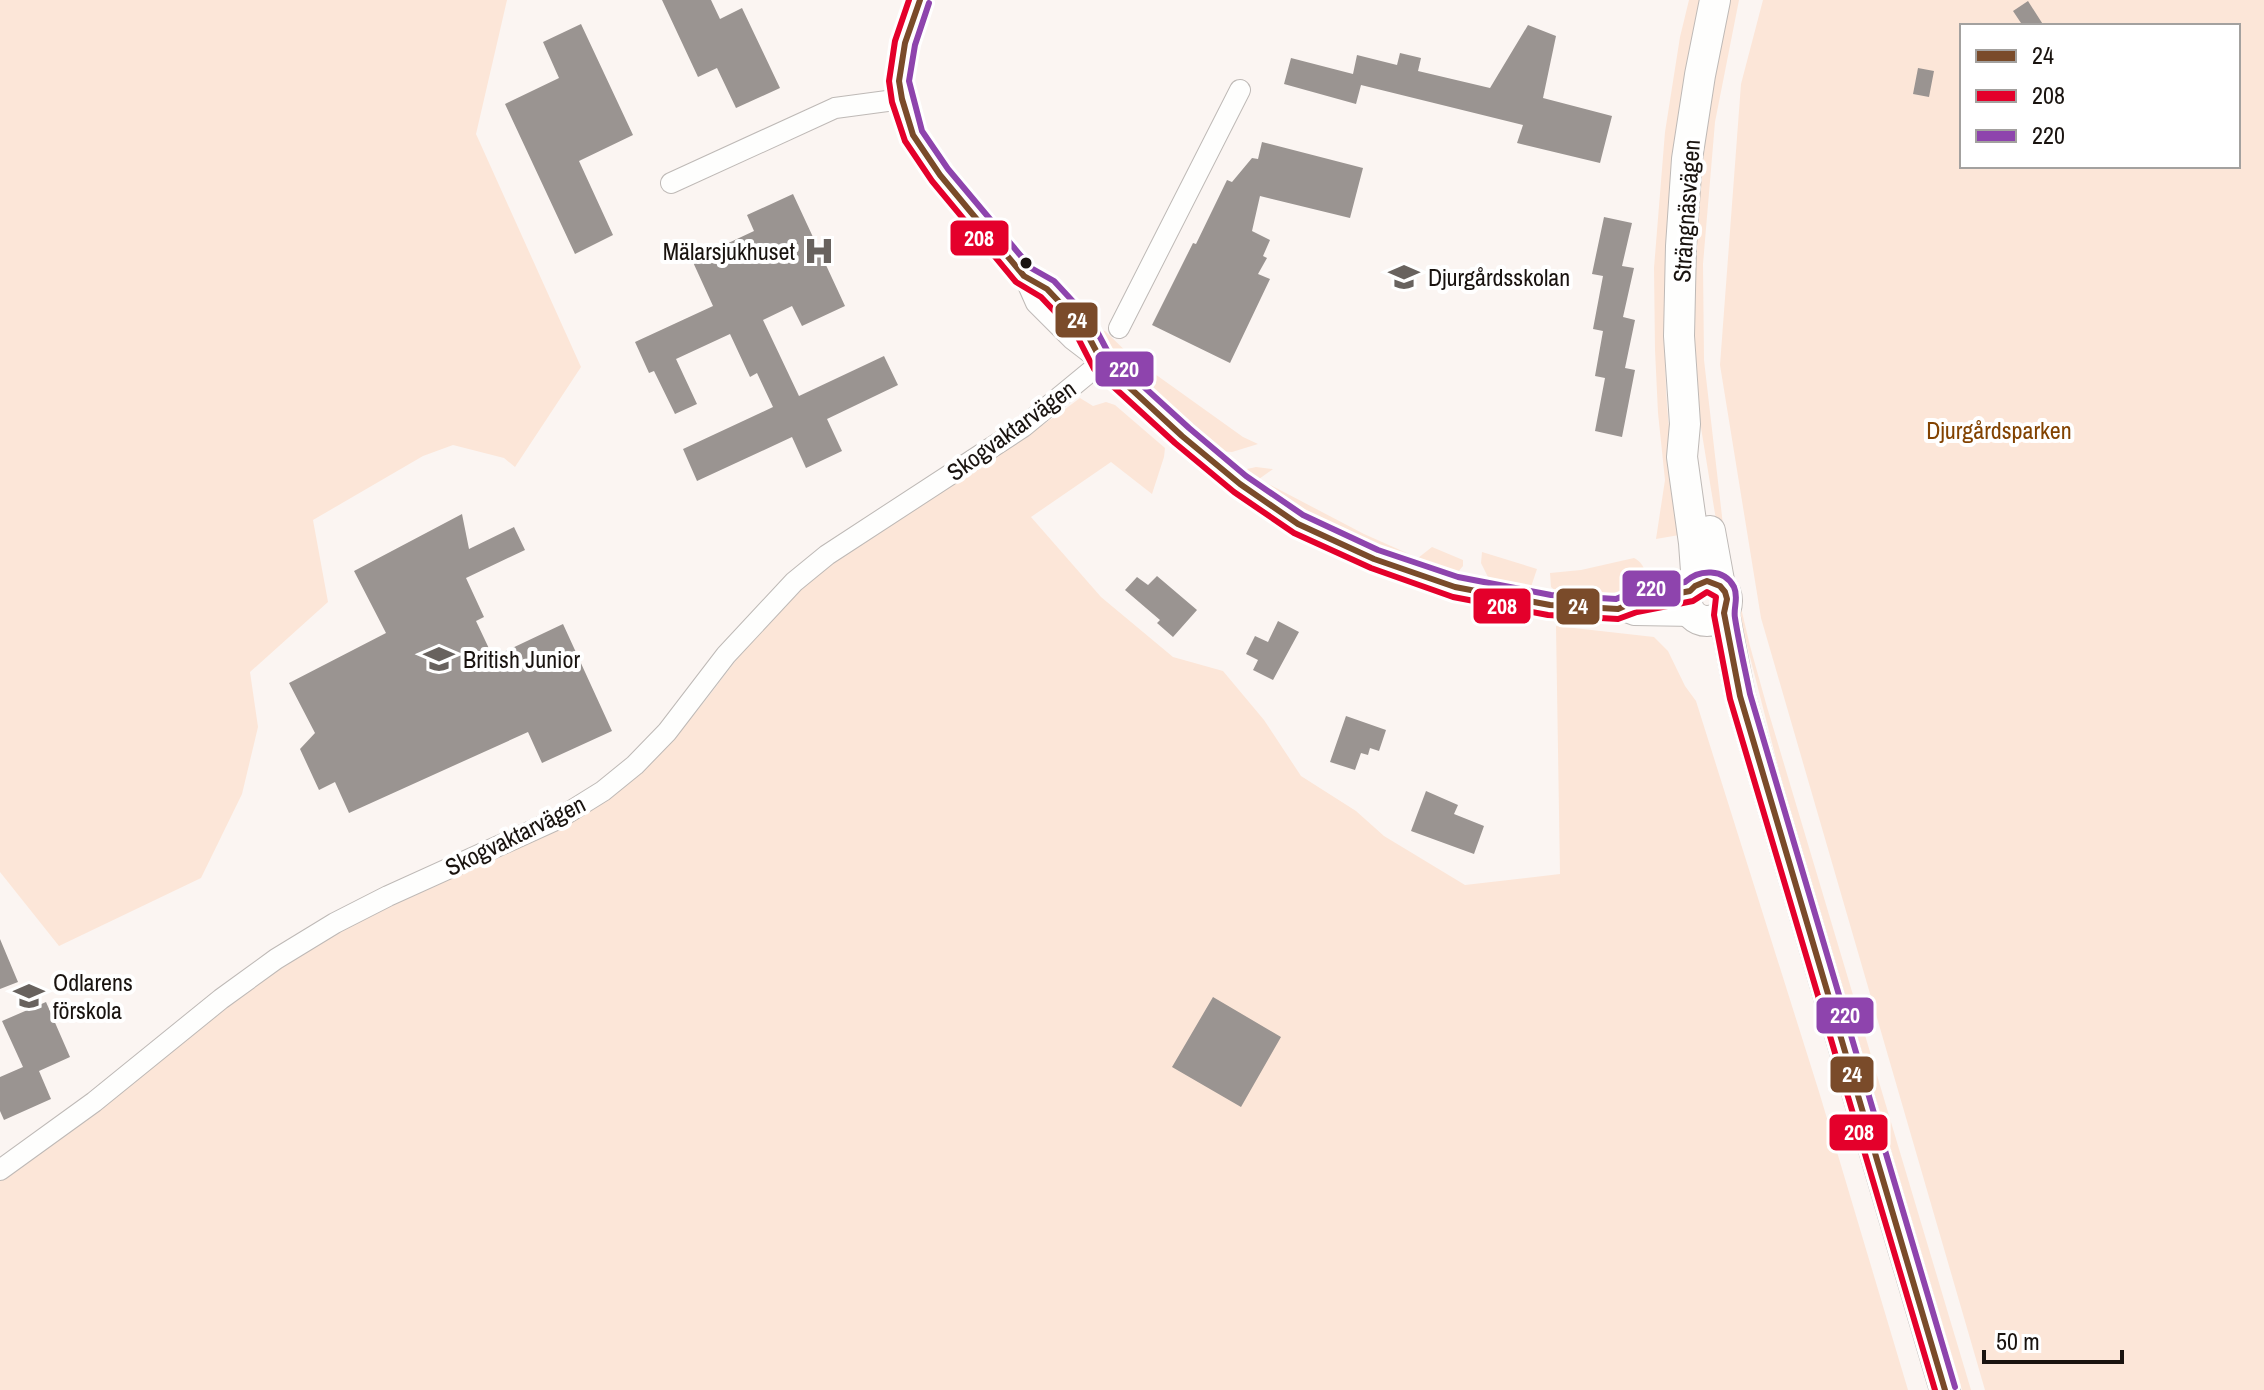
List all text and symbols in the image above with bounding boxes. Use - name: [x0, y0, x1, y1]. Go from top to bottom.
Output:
- legend: [1960, 24, 2240, 168]
- text: 24: [2032, 39, 2054, 71]
- text: 208: [2032, 79, 2065, 111]
- text: 220: [2032, 119, 2065, 151]
- street label: Strängnäsvägen: [1665, 138, 1707, 284]
- line badge: 208: [949, 219, 1010, 257]
- text: 208: [964, 223, 994, 253]
- hospital icon: Mälarsjukhuset: [802, 234, 836, 268]
- place label: Mälarsjukhuset: [663, 235, 796, 267]
- unlabelled marker: [1018, 255, 1034, 271]
- school or university icon: Djurgårdsskolan: [1387, 260, 1421, 294]
- place label: Djurgårdsskolan: [1428, 261, 1570, 293]
- line badge: 24: [1054, 301, 1099, 339]
- text: 24: [1067, 305, 1087, 335]
- line badge: 220: [1094, 350, 1155, 388]
- text: 220: [1109, 354, 1139, 384]
- street label: Skogvaktarvägen: [940, 372, 1082, 488]
- park label: Djurgårdsparken: [1926, 414, 2072, 446]
- line badge: 220: [1621, 569, 1682, 608]
- text: 220: [1636, 573, 1666, 603]
- line badge: 208: [1472, 587, 1532, 625]
- line badge: 24: [1555, 587, 1601, 626]
- text: 208: [1487, 591, 1517, 621]
- text: 24: [1568, 591, 1588, 621]
- school or university icon: British Junior: [422, 642, 456, 676]
- place label: British Junior: [463, 643, 580, 675]
- street label: Skogvaktarvägen: [440, 787, 590, 883]
- place label: Odlarens förskola: [53, 966, 133, 1026]
- school or university icon: Odlarens förskola: [12, 979, 46, 1013]
- line badge: 220: [1815, 996, 1875, 1035]
- text: 220: [1830, 1000, 1860, 1030]
- line badge: 24: [1829, 1055, 1875, 1094]
- text: 24: [1842, 1059, 1862, 1089]
- line badge: 208: [1828, 1113, 1889, 1152]
- text: 208: [1844, 1117, 1874, 1147]
- scale bar: [1984, 1314, 2122, 1364]
- text: 50 m: [1996, 1325, 2040, 1357]

